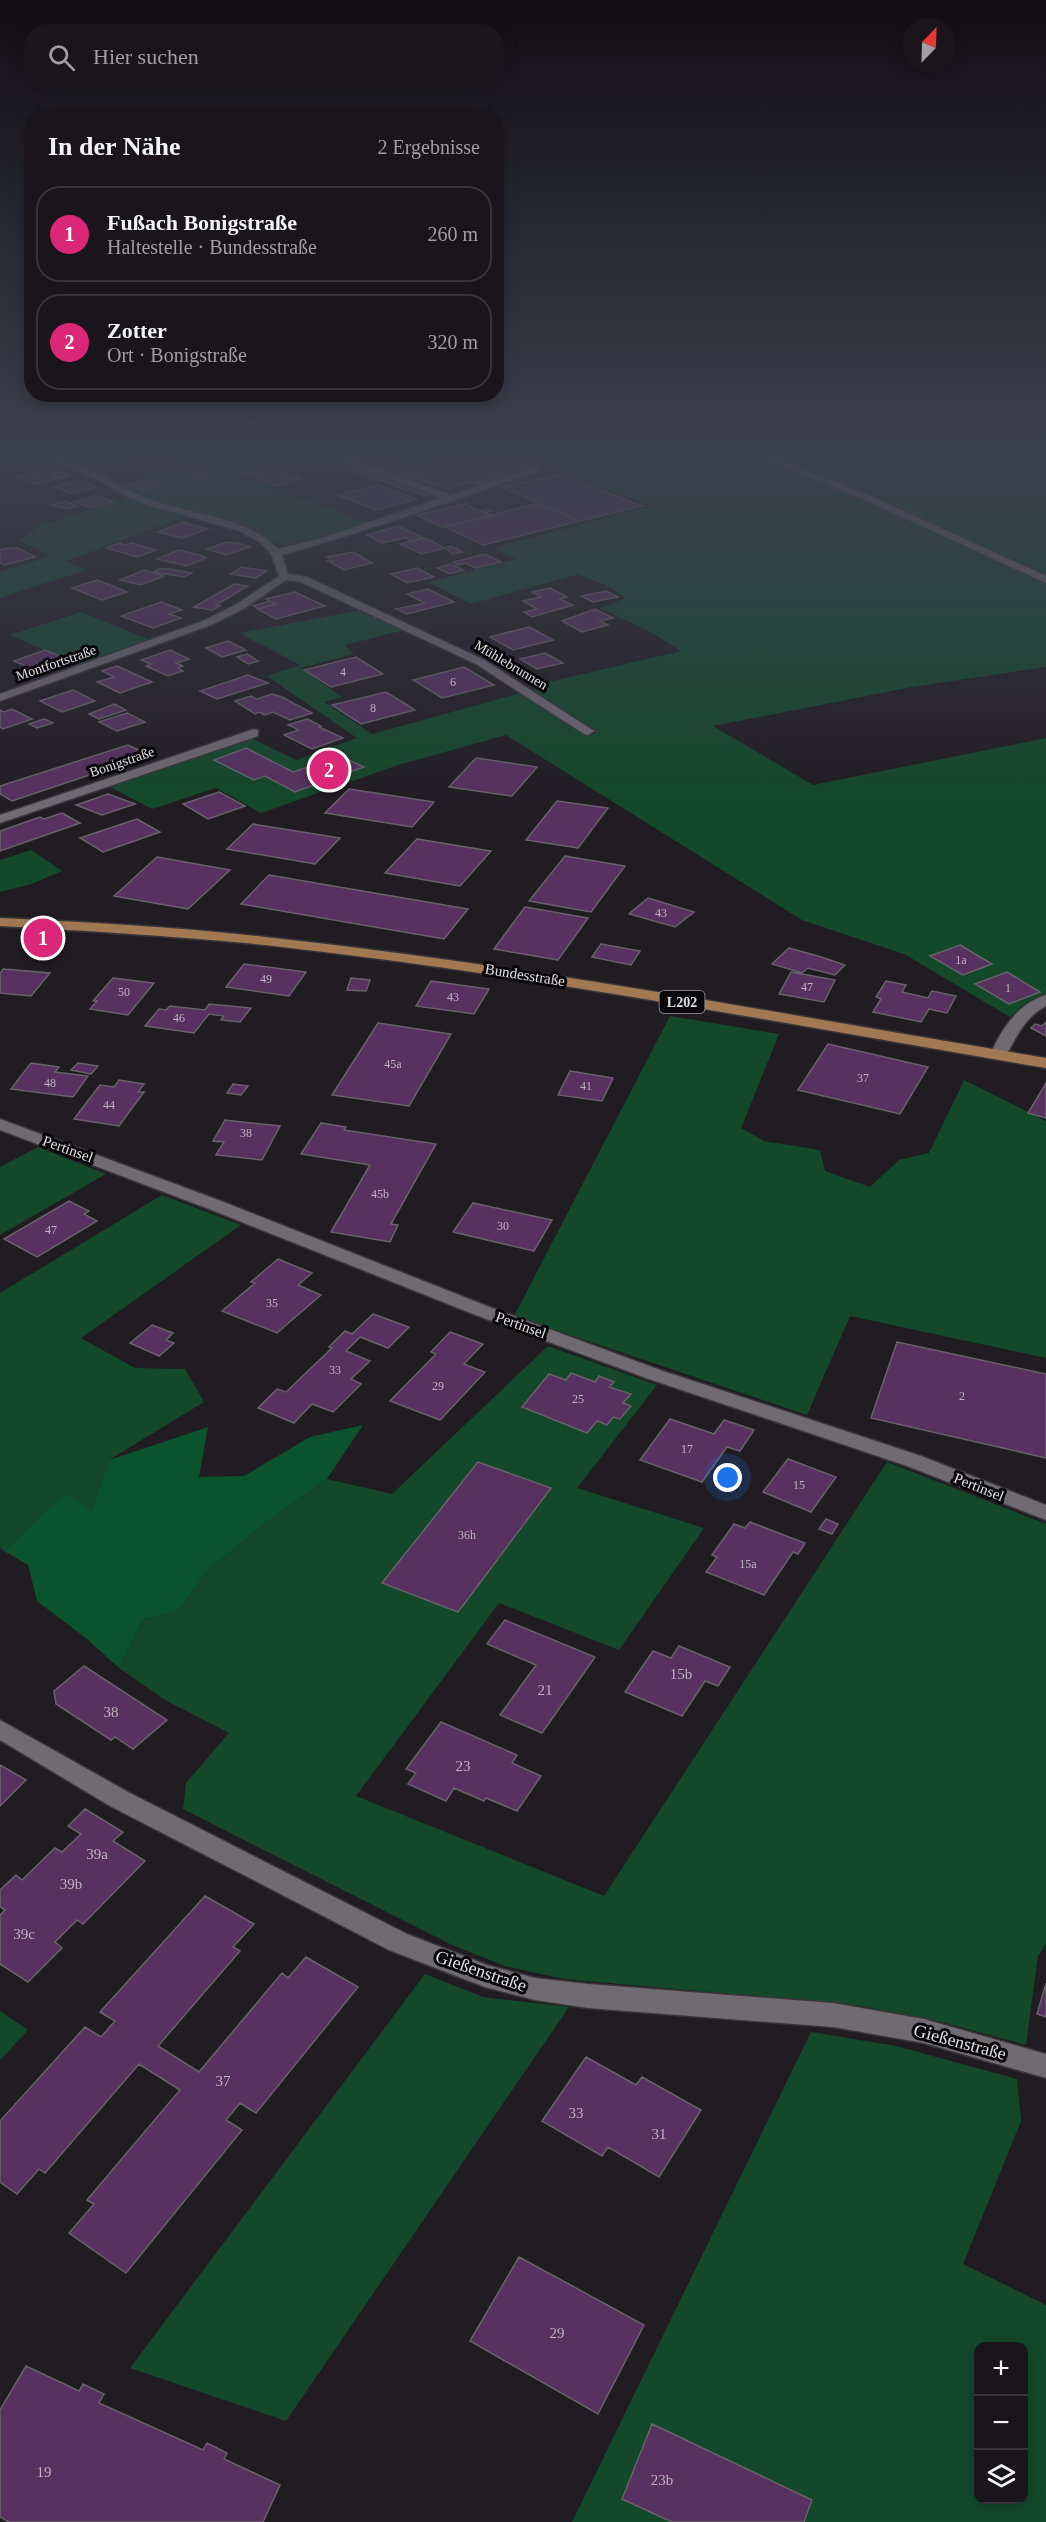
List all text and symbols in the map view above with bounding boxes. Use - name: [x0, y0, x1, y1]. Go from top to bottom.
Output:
- north arrow: [902, 18, 956, 72]
- search box: [24, 24, 504, 90]
- icon: search: [45, 41, 78, 74]
- text: Hier suchen: [93, 44, 199, 69]
- text: In der Nähe: [48, 132, 180, 161]
- text: 2 Ergebnisse: [378, 136, 480, 158]
- text: Fußach Bonigstraße: [107, 210, 297, 235]
- text: 1: [65, 223, 75, 245]
- text: 260 m: [427, 223, 478, 245]
- text: Haltestelle · Bundesstraße: [107, 236, 317, 258]
- text: Zotter: [107, 318, 167, 343]
- text: 2: [65, 331, 75, 353]
- text: 320 m: [427, 331, 478, 353]
- text: Ort · Bonigstraße: [107, 344, 247, 366]
- street label: Mühlebrunnen: [472, 637, 550, 693]
- street label: Montfortstraße: [14, 642, 98, 684]
- house number: 4: [340, 665, 346, 679]
- house number: 6: [450, 675, 456, 689]
- house number: 8: [370, 701, 376, 715]
- street label: Bonigstraße: [88, 744, 156, 780]
- pin: 2: [310, 748, 348, 792]
- house number: 43: [655, 906, 667, 920]
- pin: 1: [24, 916, 63, 960]
- house number: 1a: [955, 953, 967, 967]
- street label: Bundesstraße: [484, 961, 566, 989]
- house number: 49: [260, 972, 272, 986]
- house number: 47: [801, 980, 813, 994]
- house number: 1: [1005, 981, 1011, 995]
- house number: 50: [118, 985, 130, 999]
- house number: 43: [447, 990, 459, 1004]
- road number: L202: [660, 991, 704, 1013]
- house number: 46: [173, 1011, 185, 1025]
- house number: 45a: [384, 1057, 402, 1071]
- house number: 37: [857, 1071, 869, 1085]
- house number: 48: [44, 1076, 56, 1090]
- house number: 41: [580, 1079, 592, 1093]
- house number: 44: [103, 1098, 115, 1112]
- house number: 38: [240, 1126, 252, 1140]
- street label: Pertinsel: [41, 1133, 95, 1165]
- house number: 45b: [371, 1187, 389, 1201]
- house number: 30: [497, 1219, 509, 1233]
- house number: 47: [45, 1223, 57, 1237]
- house number: 35: [266, 1296, 278, 1310]
- street label: Pertinsel: [494, 1309, 548, 1341]
- house number: 33: [329, 1363, 341, 1377]
- house number: 29: [432, 1379, 444, 1393]
- house number: 2: [959, 1389, 965, 1403]
- house number: 25: [572, 1392, 584, 1406]
- house number: 17: [681, 1442, 693, 1456]
- your location: [713, 1463, 742, 1492]
- street label: Pertinsel: [952, 1470, 1006, 1504]
- house number: 15: [793, 1478, 805, 1492]
- house number: 36h: [458, 1528, 476, 1542]
- house number: 15a: [739, 1557, 757, 1571]
- house number: 15b: [670, 1666, 692, 1682]
- house number: 21: [538, 1682, 553, 1698]
- house number: 38: [104, 1704, 119, 1720]
- house number: 23: [456, 1758, 471, 1774]
- house number: 39a: [86, 1846, 108, 1862]
- house number: 39b: [60, 1876, 82, 1892]
- house number: 39c: [13, 1926, 35, 1942]
- street label: Gießenstraße: [433, 1946, 529, 1996]
- street label: Gießenstraße: [912, 2020, 1008, 2064]
- house number: 37: [216, 2073, 231, 2089]
- house number: 33: [569, 2105, 584, 2121]
- house number: 31: [652, 2126, 667, 2142]
- house number: 29: [550, 2325, 565, 2341]
- map controls: [974, 2342, 1028, 2504]
- button: +: [974, 2342, 1028, 2396]
- button: −: [974, 2396, 1028, 2450]
- button: layers: [974, 2450, 1028, 2504]
- house number: 19: [37, 2464, 52, 2480]
- house number: 23b: [651, 2472, 673, 2488]

